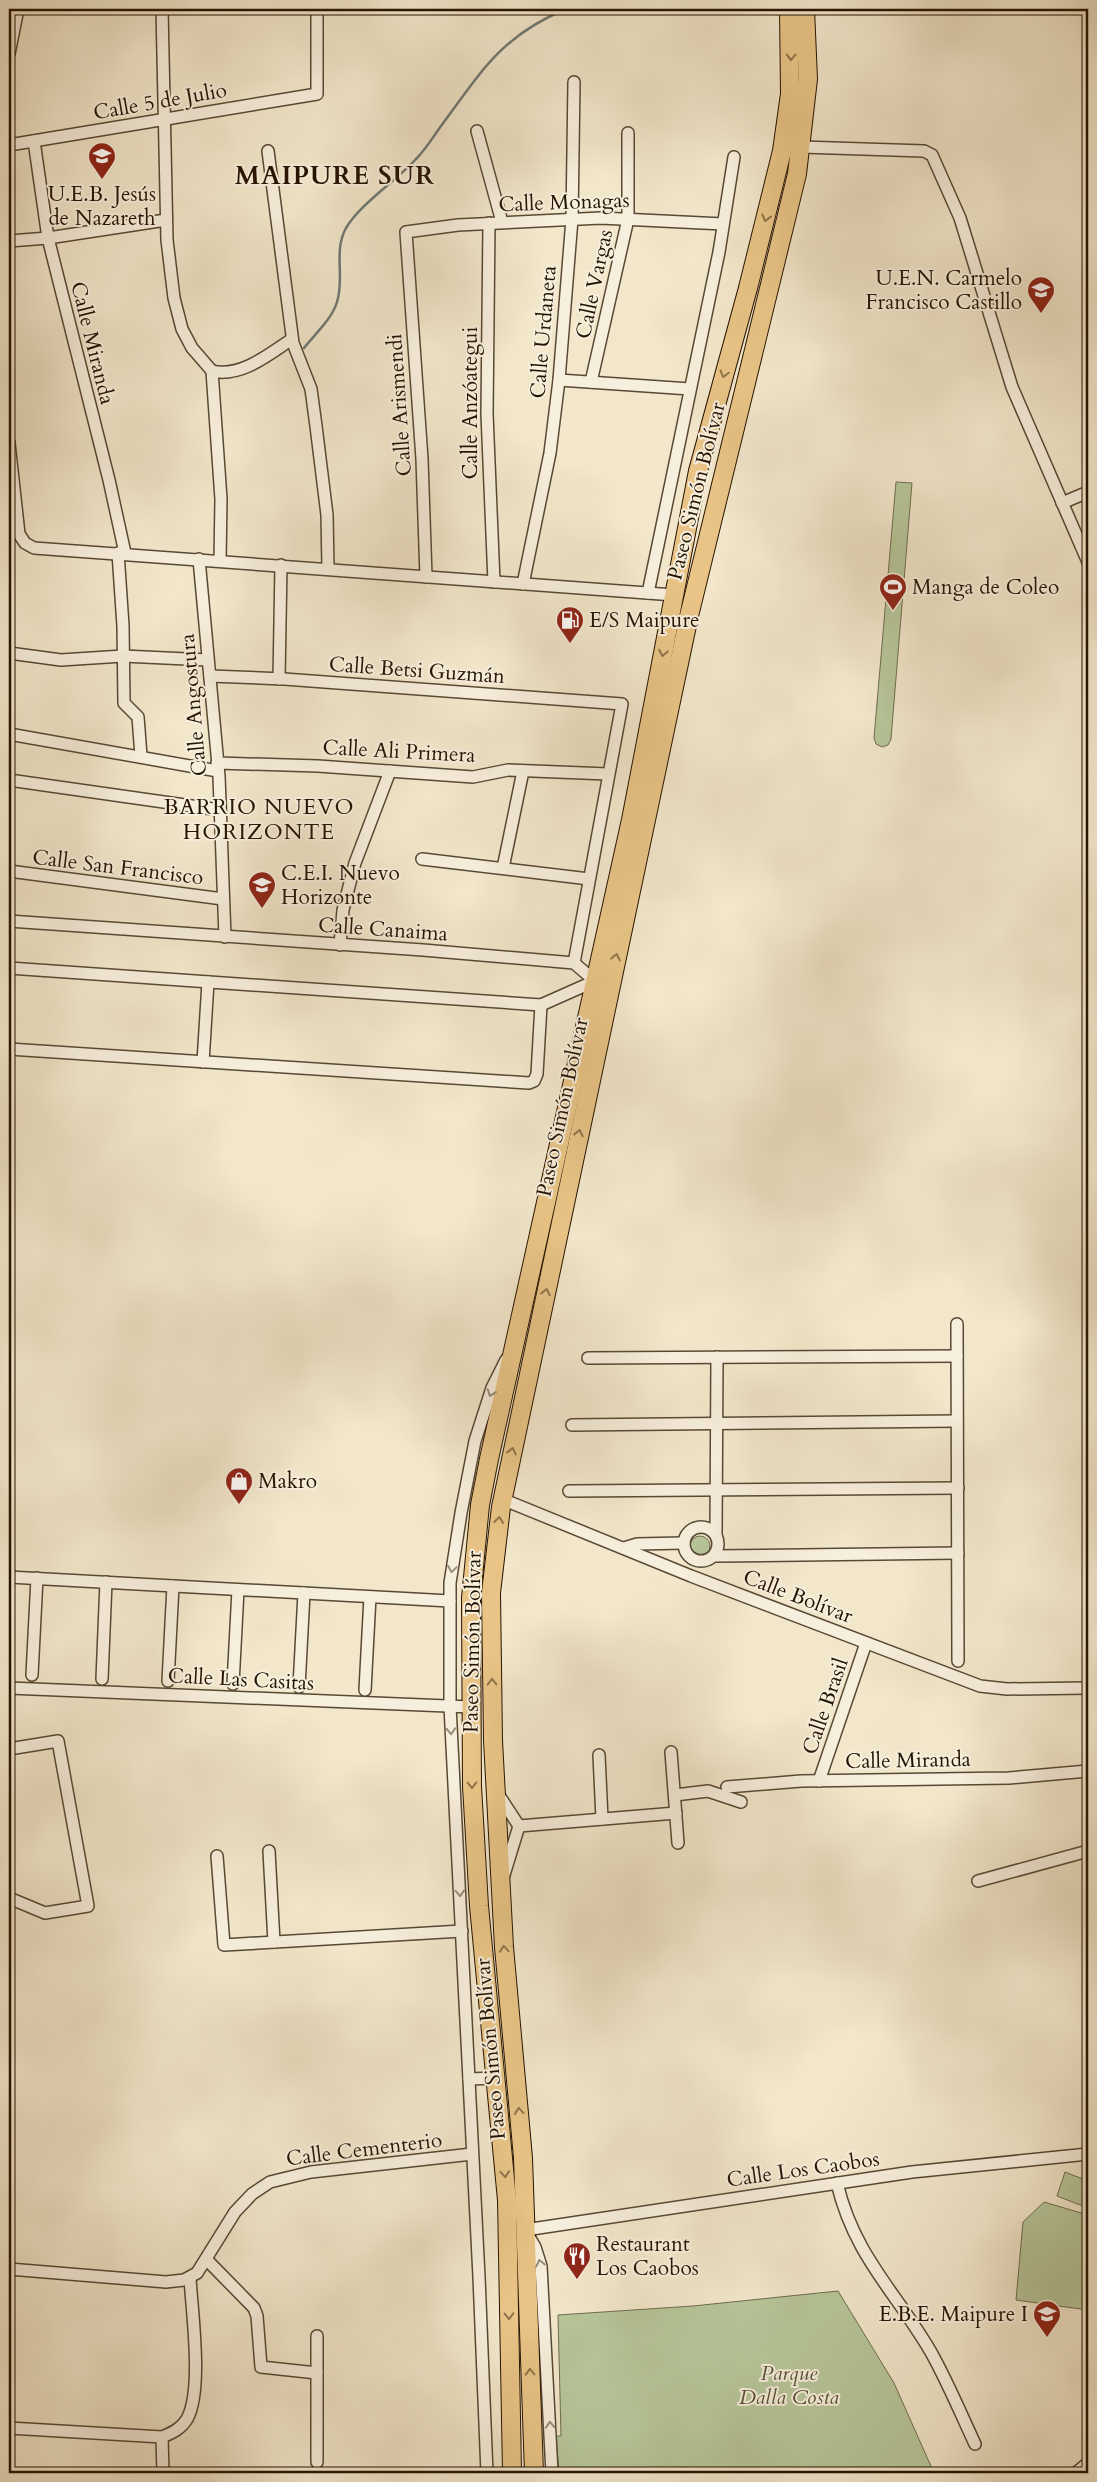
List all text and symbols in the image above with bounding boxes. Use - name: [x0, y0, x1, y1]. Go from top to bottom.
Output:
- one-way arrow: [786, 54, 796, 62]
- street label: Calle 5 de Julio: [91, 75, 229, 127]
- school or university icon: U.E.B. Jesús de Nazareth: [87, 141, 117, 180]
- district label: MAIPURE SUR: [235, 158, 435, 193]
- place label: U.E.B. Jesús de Nazareth: [48, 180, 156, 233]
- street label: Calle Monagas: [498, 186, 630, 219]
- one-way arrow: [762, 213, 772, 221]
- street label: Calle Vargas: [569, 227, 620, 341]
- street label: Calle Urdaneta: [523, 264, 564, 400]
- place label: U.E.N. Carmelo Francisco Castillo: [866, 264, 1022, 317]
- school or university icon: U.E.N. Carmelo Francisco Castillo: [1026, 275, 1056, 314]
- street label: Calle Miranda: [63, 279, 122, 408]
- street label: Calle Anzóategui: [456, 326, 485, 480]
- street label: Calle Arismendi: [380, 333, 419, 477]
- one-way arrow: [719, 370, 729, 378]
- street label: Paseo Simón Bolívar: [660, 399, 733, 583]
- sports icon: Manga de Coleo: [878, 572, 908, 611]
- place label: Manga de Coleo: [912, 573, 1059, 602]
- fuel station icon: E/S Maipure: [555, 605, 585, 644]
- place label: E/S Maipure: [589, 606, 700, 635]
- street label: Calle Angostura: [173, 633, 214, 777]
- one-way arrow: [658, 648, 669, 657]
- street label: Calle Betsi Guzmán: [328, 650, 506, 691]
- street label: Calle Ali Primera: [322, 733, 476, 770]
- district label: BARRIO NUEVO HORIZONTE: [163, 792, 355, 847]
- street label: Calle San Francisco: [31, 843, 205, 892]
- place label: C.E.I. Nuevo Horizonte: [281, 859, 400, 912]
- school or university icon: C.E.I. Nuevo Horizonte: [247, 870, 277, 909]
- street label: Calle Canaima: [317, 911, 449, 948]
- one-way arrow: [610, 953, 621, 961]
- street label: Paseo Simón Bolívar: [529, 1015, 596, 1199]
- one-way arrow: [573, 1129, 584, 1138]
- one-way arrow: [540, 1288, 551, 1297]
- one-way arrow: [487, 1388, 497, 1397]
- one-way arrow: [507, 1447, 517, 1456]
- shop icon: Makro: [224, 1466, 254, 1505]
- place label: Makro: [258, 1467, 317, 1496]
- one-way arrow: [493, 1516, 504, 1524]
- street label: Paseo Simón Bolívar: [456, 1550, 489, 1733]
- street label: Calle Bolívar: [739, 1562, 857, 1631]
- one-way arrow: [448, 1564, 458, 1573]
- street label: Calle Brasil: [795, 1654, 856, 1758]
- street label: Calle Las Casitas: [167, 1661, 315, 1698]
- one-way arrow: [487, 1678, 497, 1686]
- one-way arrow: [446, 1727, 457, 1735]
- street label: Calle Miranda: [845, 1745, 971, 1776]
- one-way arrow: [467, 1781, 478, 1789]
- one-way arrow: [454, 1890, 465, 1898]
- one-way arrow: [499, 1945, 510, 1953]
- street label: Paseo Simón Bolívar: [468, 1957, 513, 2141]
- one-way arrow: [514, 2107, 525, 2115]
- street label: Calle Cementerio: [284, 2126, 444, 2173]
- street label: Calle Los Caobos: [725, 2144, 881, 2195]
- one-way arrow: [499, 2170, 510, 2178]
- place label: Restaurant Los Caobos: [596, 2230, 699, 2283]
- restaurant icon: Restaurant Los Caobos: [562, 2241, 592, 2280]
- one-way arrow: [535, 2258, 546, 2267]
- school or university icon: E.B.E. Maipure I: [1032, 2299, 1062, 2338]
- place label: E.B.E. Maipure I: [879, 2300, 1028, 2329]
- one-way arrow: [504, 2312, 514, 2320]
- park label: Parque Dalla Costa: [739, 2359, 839, 2412]
- one-way arrow: [525, 2368, 535, 2376]
- one-way arrow: [545, 2420, 556, 2428]

